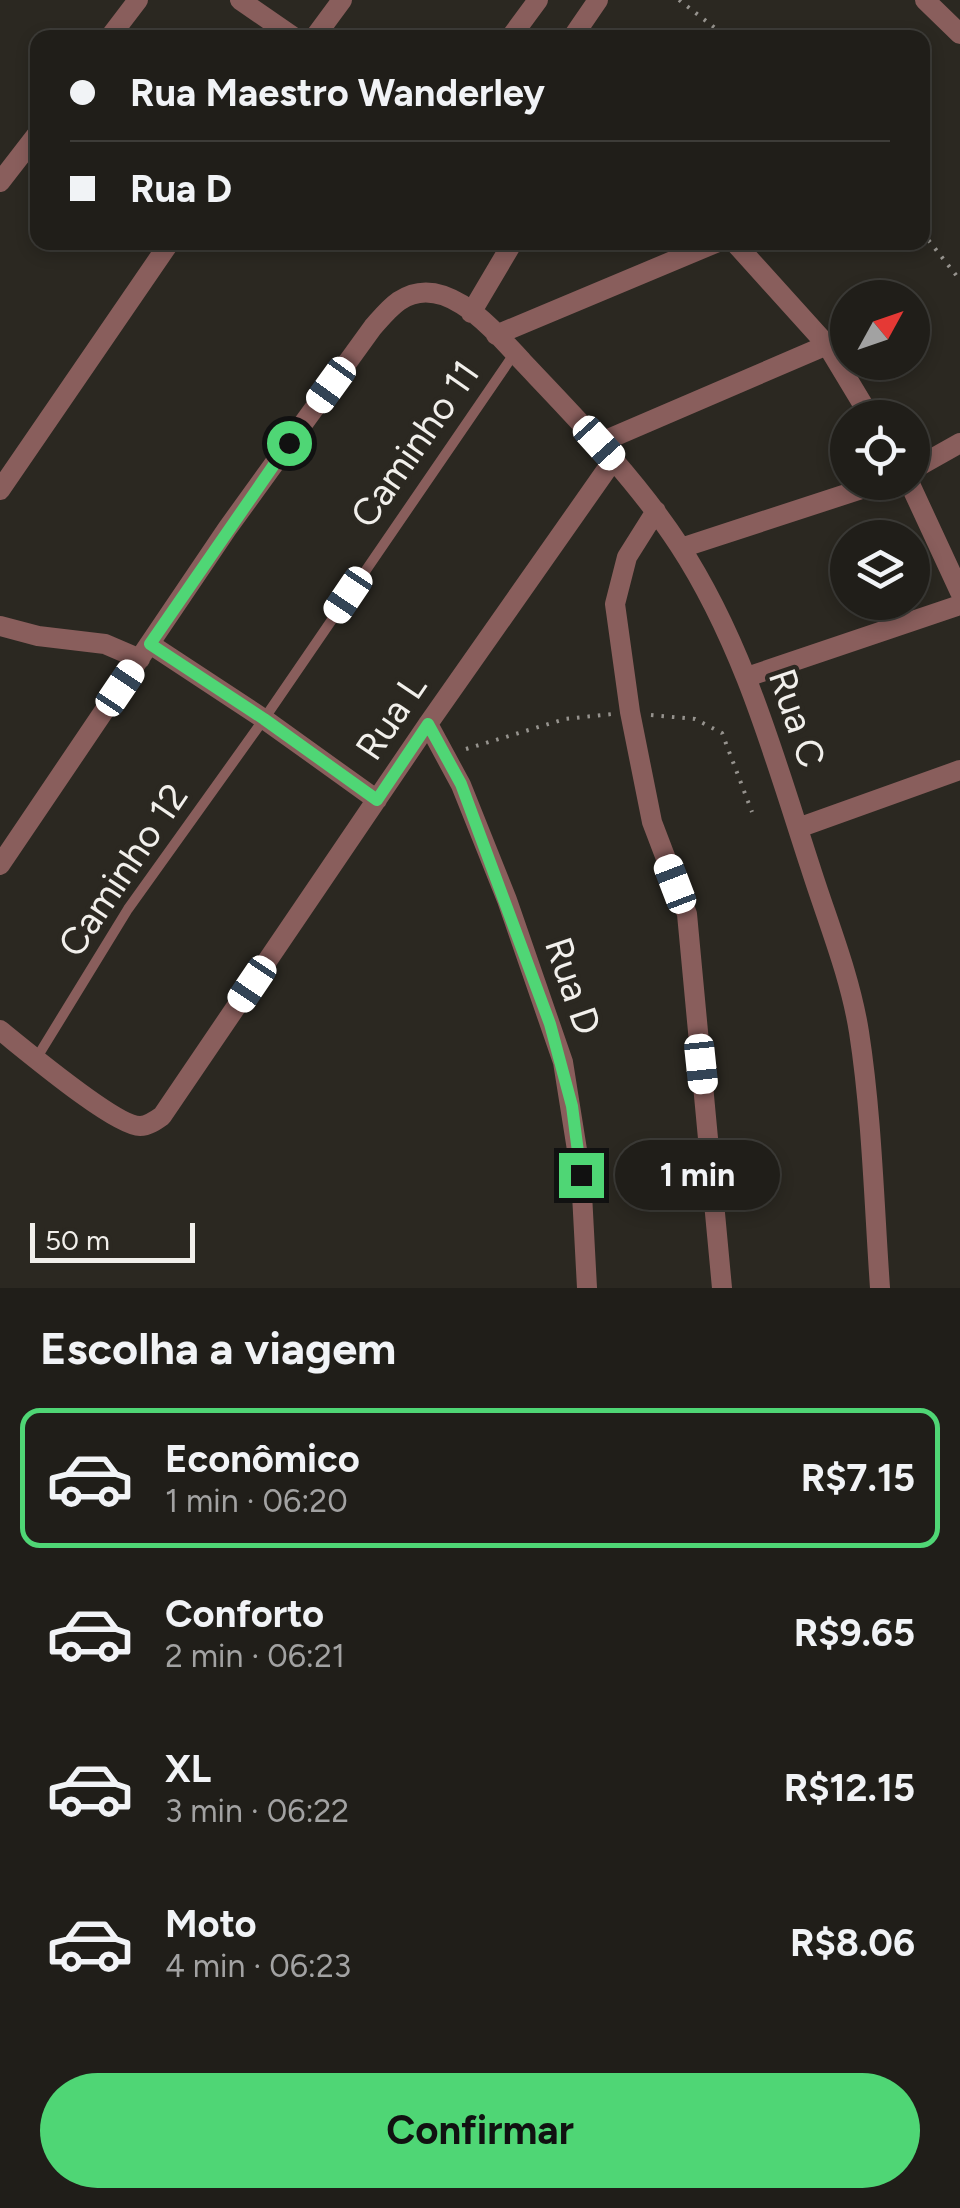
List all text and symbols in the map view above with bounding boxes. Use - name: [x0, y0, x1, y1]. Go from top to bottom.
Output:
- text: Rua Maestro Wanderley: [130, 70, 545, 116]
- text: Rua D: [130, 166, 232, 212]
- north arrow: [830, 280, 930, 380]
- map controls: [830, 280, 930, 620]
- car: [301, 352, 361, 418]
- street label: Caminho 11: [341, 352, 489, 536]
- button: locate: [830, 400, 930, 500]
- car: [568, 411, 630, 475]
- route start: [267, 421, 312, 466]
- button: layers: [830, 520, 930, 620]
- car: [319, 562, 377, 628]
- car: [91, 655, 149, 721]
- street label: Rua C: [759, 663, 835, 773]
- street label: Rua L: [346, 665, 436, 769]
- street label: Caminho 12: [48, 775, 198, 965]
- car: [650, 851, 700, 917]
- street label: Rua D: [535, 931, 611, 1041]
- car: [223, 951, 281, 1017]
- car: [683, 1033, 719, 1095]
- callout: 1 min: [616, 1140, 781, 1210]
- route end: [559, 1153, 604, 1198]
- text: 1 min: [660, 1156, 735, 1194]
- scale bar: [30, 1218, 195, 1262]
- text: 50 m: [45, 1223, 110, 1257]
- text: Escolha a viagem: [40, 1321, 396, 1375]
- icon: car: [45, 1433, 135, 1523]
- text: Econômico: [165, 1436, 360, 1482]
- text: R$7.15: [801, 1455, 915, 1501]
- text: 1 min · 06:20: [165, 1482, 348, 1520]
- icon: car: [45, 1588, 135, 1678]
- text: Conforto: [165, 1591, 324, 1637]
- text: R$9.65: [794, 1610, 915, 1656]
- text: 2 min · 06:21: [165, 1637, 345, 1675]
- icon: car: [45, 1743, 135, 1833]
- text: XL: [165, 1746, 211, 1792]
- text: R$12.15: [784, 1765, 915, 1811]
- text: 3 min · 06:22: [165, 1792, 349, 1830]
- icon: car: [45, 1898, 135, 1988]
- text: Moto: [165, 1901, 257, 1947]
- text: R$8.06: [790, 1920, 915, 1966]
- text: 4 min · 06:23: [165, 1947, 351, 1985]
- button: Confirmar: [40, 2073, 920, 2188]

